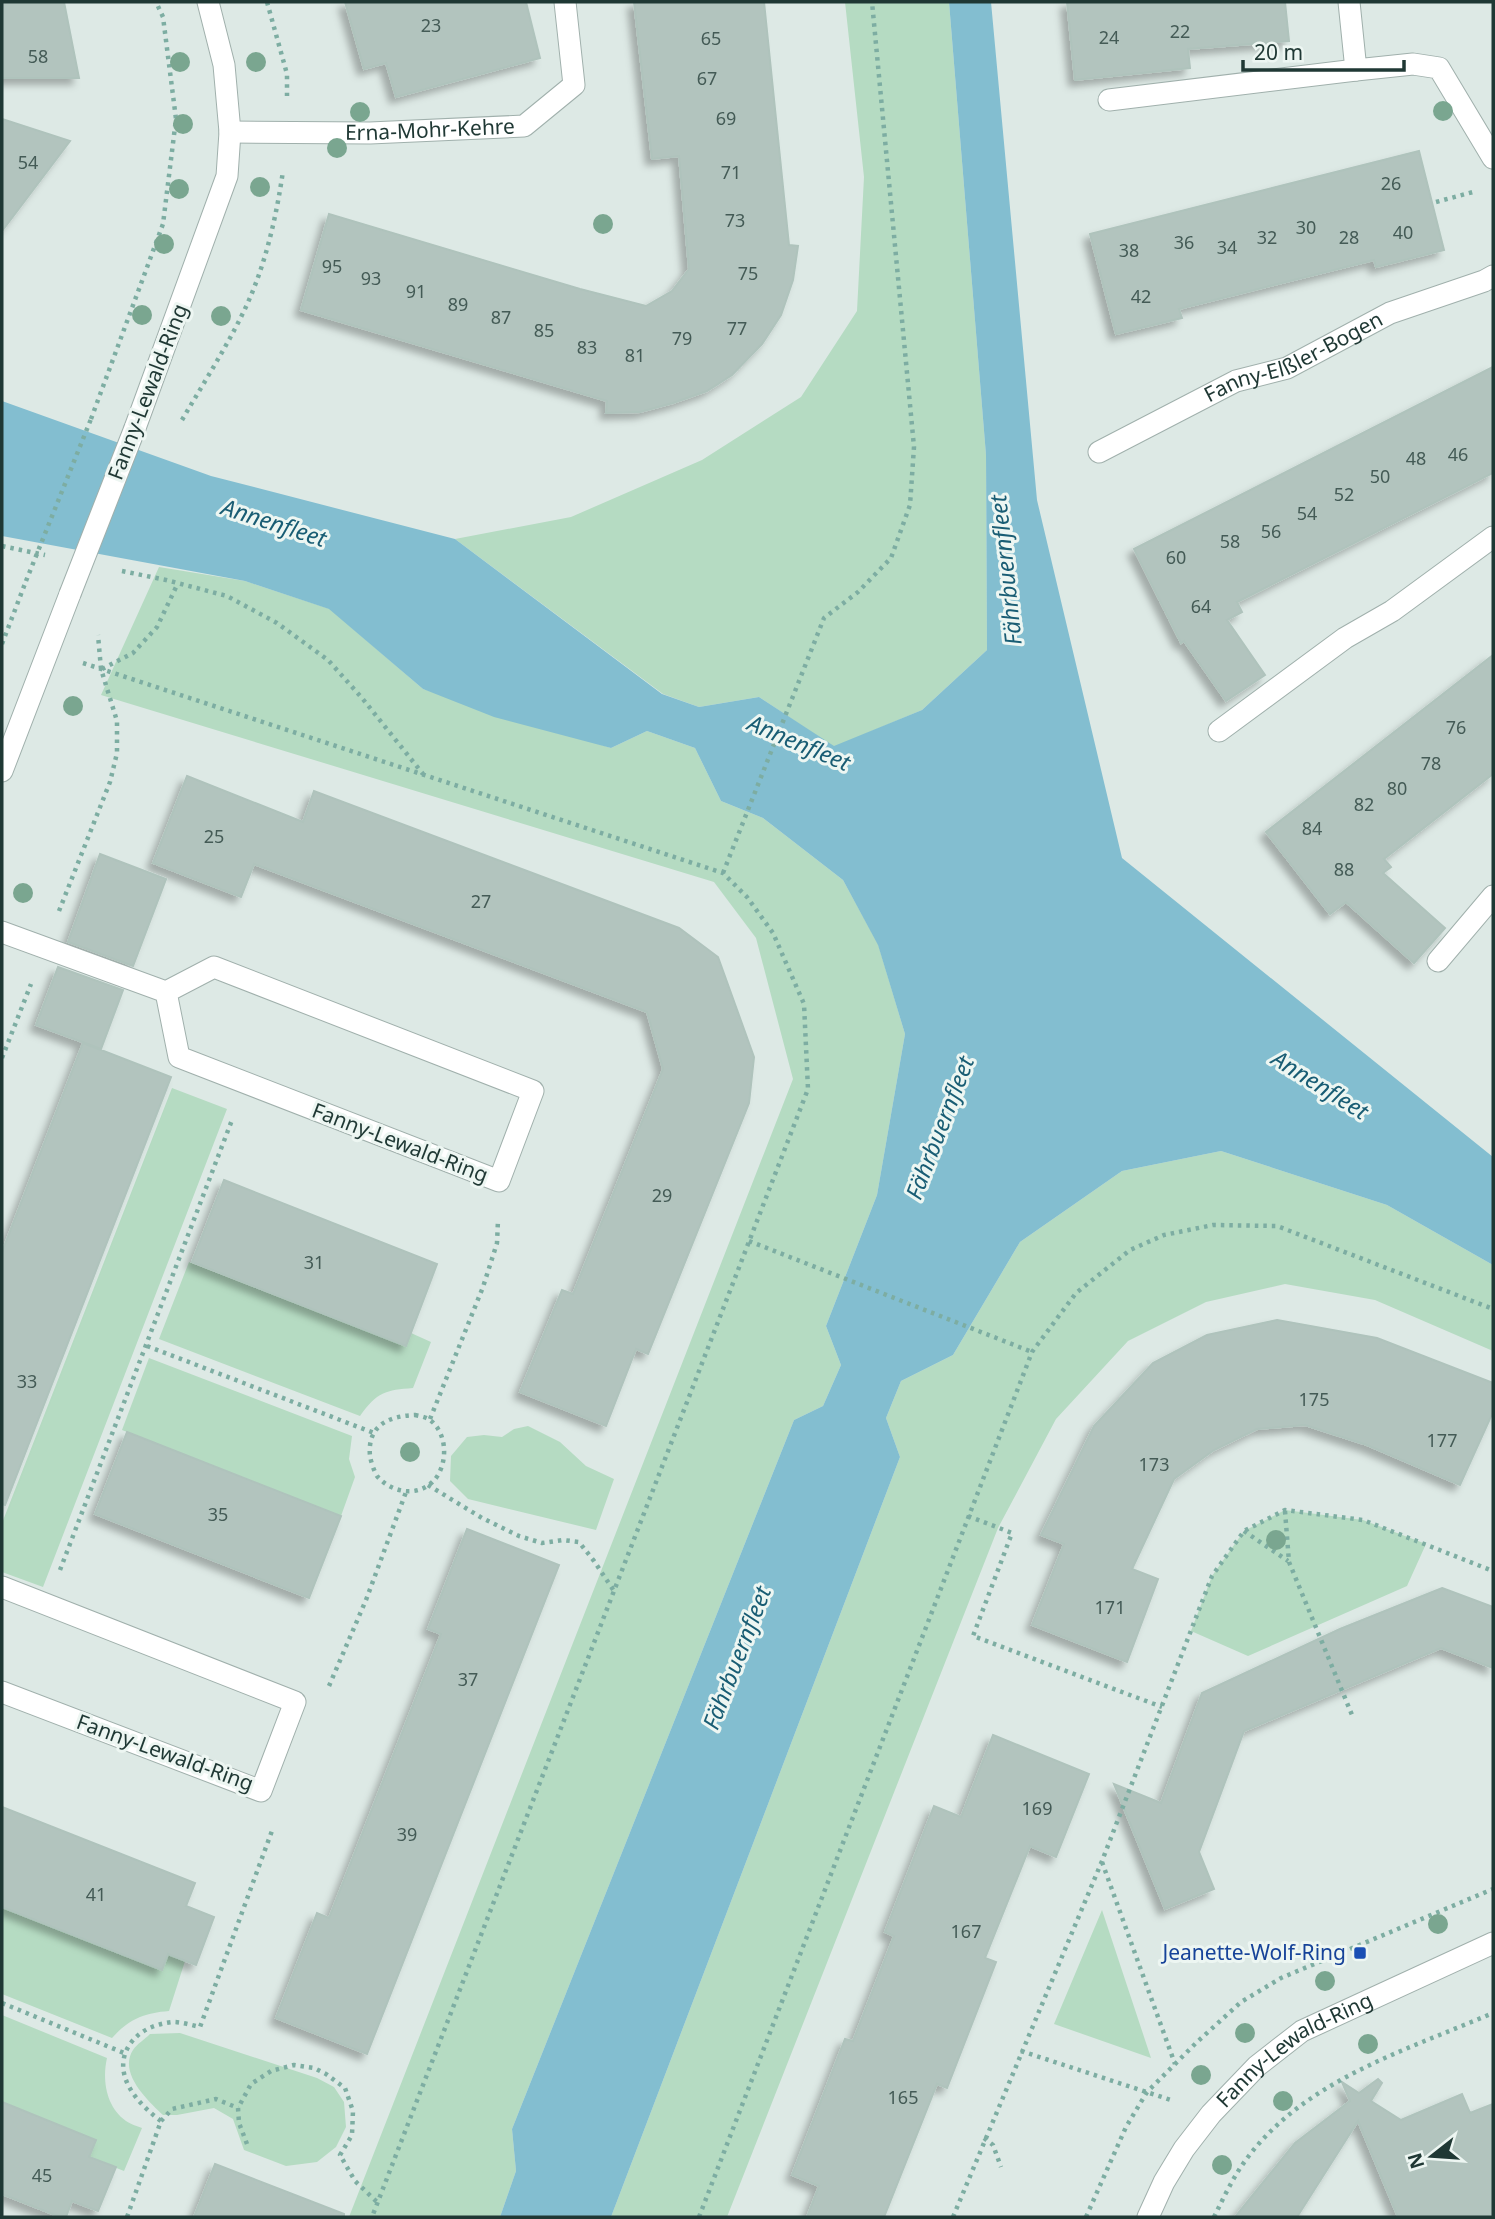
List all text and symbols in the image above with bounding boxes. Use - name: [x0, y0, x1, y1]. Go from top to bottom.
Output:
- house number: 23: [421, 13, 441, 37]
- house number: 22: [1170, 19, 1190, 43]
- house number: 24: [1099, 25, 1119, 49]
- house number: 65: [701, 26, 721, 50]
- scale bar: [1243, 28, 1404, 72]
- text: 20 m: [1254, 38, 1303, 66]
- house number: 58: [28, 44, 48, 68]
- house number: 67: [697, 66, 717, 90]
- house number: 69: [716, 106, 736, 130]
- street label: Erna-Mohr-Kehre: [345, 111, 515, 146]
- house number: 54: [18, 150, 38, 174]
- house number: 71: [721, 160, 741, 184]
- house number: 26: [1381, 171, 1401, 195]
- house number: 73: [725, 208, 745, 232]
- house number: 30: [1296, 215, 1316, 239]
- house number: 40: [1393, 220, 1413, 244]
- house number: 32: [1257, 225, 1277, 249]
- house number: 28: [1339, 225, 1359, 249]
- house number: 36: [1174, 230, 1194, 254]
- house number: 34: [1217, 235, 1237, 259]
- house number: 38: [1119, 238, 1139, 262]
- house number: 95: [322, 254, 342, 278]
- house number: 75: [738, 261, 758, 285]
- house number: 93: [361, 266, 381, 290]
- house number: 91: [406, 279, 426, 303]
- house number: 42: [1131, 284, 1151, 308]
- house number: 89: [448, 292, 468, 316]
- street label: Fanny-Lewald-Ring: [101, 300, 194, 484]
- street label: Fanny-Elßler-Bogen: [1199, 304, 1387, 408]
- house number: 87: [491, 305, 511, 329]
- house number: 77: [727, 316, 747, 340]
- house number: 85: [534, 318, 554, 342]
- house number: 79: [672, 326, 692, 350]
- house number: 83: [577, 335, 597, 359]
- house number: 81: [625, 343, 645, 367]
- house number: 46: [1448, 442, 1468, 466]
- house number: 48: [1406, 446, 1426, 470]
- house number: 50: [1370, 464, 1390, 488]
- house number: 52: [1334, 482, 1354, 506]
- water label: Annenfleet: [216, 489, 332, 554]
- water label: Fährbuernfleet: [981, 492, 1029, 647]
- house number: 54: [1297, 501, 1317, 525]
- house number: 56: [1261, 519, 1281, 543]
- house number: 58: [1220, 529, 1240, 553]
- house number: 60: [1166, 545, 1186, 569]
- house number: 64: [1191, 594, 1211, 618]
- water label: Annenfleet: [741, 705, 857, 778]
- house number: 76: [1446, 715, 1466, 739]
- house number: 78: [1421, 751, 1441, 775]
- house number: 80: [1387, 776, 1407, 800]
- house number: 82: [1354, 792, 1374, 816]
- house number: 84: [1302, 816, 1322, 840]
- house number: 25: [204, 824, 224, 848]
- house number: 88: [1334, 857, 1354, 881]
- house number: 27: [471, 889, 491, 913]
- water label: Annenfleet: [1264, 1041, 1376, 1127]
- water label: Fährbuernfleet: [897, 1050, 982, 1204]
- street label: Fanny-Lewald-Ring: [308, 1096, 492, 1189]
- house number: 29: [652, 1183, 672, 1207]
- house number: 31: [304, 1250, 324, 1274]
- house number: 33: [17, 1369, 37, 1393]
- house number: 175: [1299, 1387, 1329, 1411]
- house number: 177: [1427, 1428, 1457, 1452]
- house number: 173: [1139, 1452, 1169, 1476]
- house number: 35: [208, 1502, 228, 1526]
- water label: Fährbuernfleet: [694, 1580, 779, 1734]
- house number: 171: [1095, 1595, 1125, 1619]
- house number: 37: [458, 1667, 478, 1691]
- street label: Fanny-Lewald-Ring: [73, 1707, 258, 1797]
- house number: 169: [1022, 1796, 1052, 1820]
- house number: 39: [397, 1822, 417, 1846]
- house number: 41: [86, 1882, 106, 1906]
- house number: 167: [951, 1919, 981, 1943]
- place label: Jeanette-Wolf-Ring: [1160, 1938, 1346, 1966]
- marker: Jeanette-Wolf-Ring: [1352, 1945, 1368, 1961]
- street label: Fanny-Lewald-Ring: [1210, 1985, 1377, 2113]
- house number: 165: [888, 2085, 918, 2109]
- north arrow: [1397, 2121, 1467, 2191]
- text: N: [1401, 2150, 1430, 2172]
- house number: 45: [32, 2163, 52, 2187]

